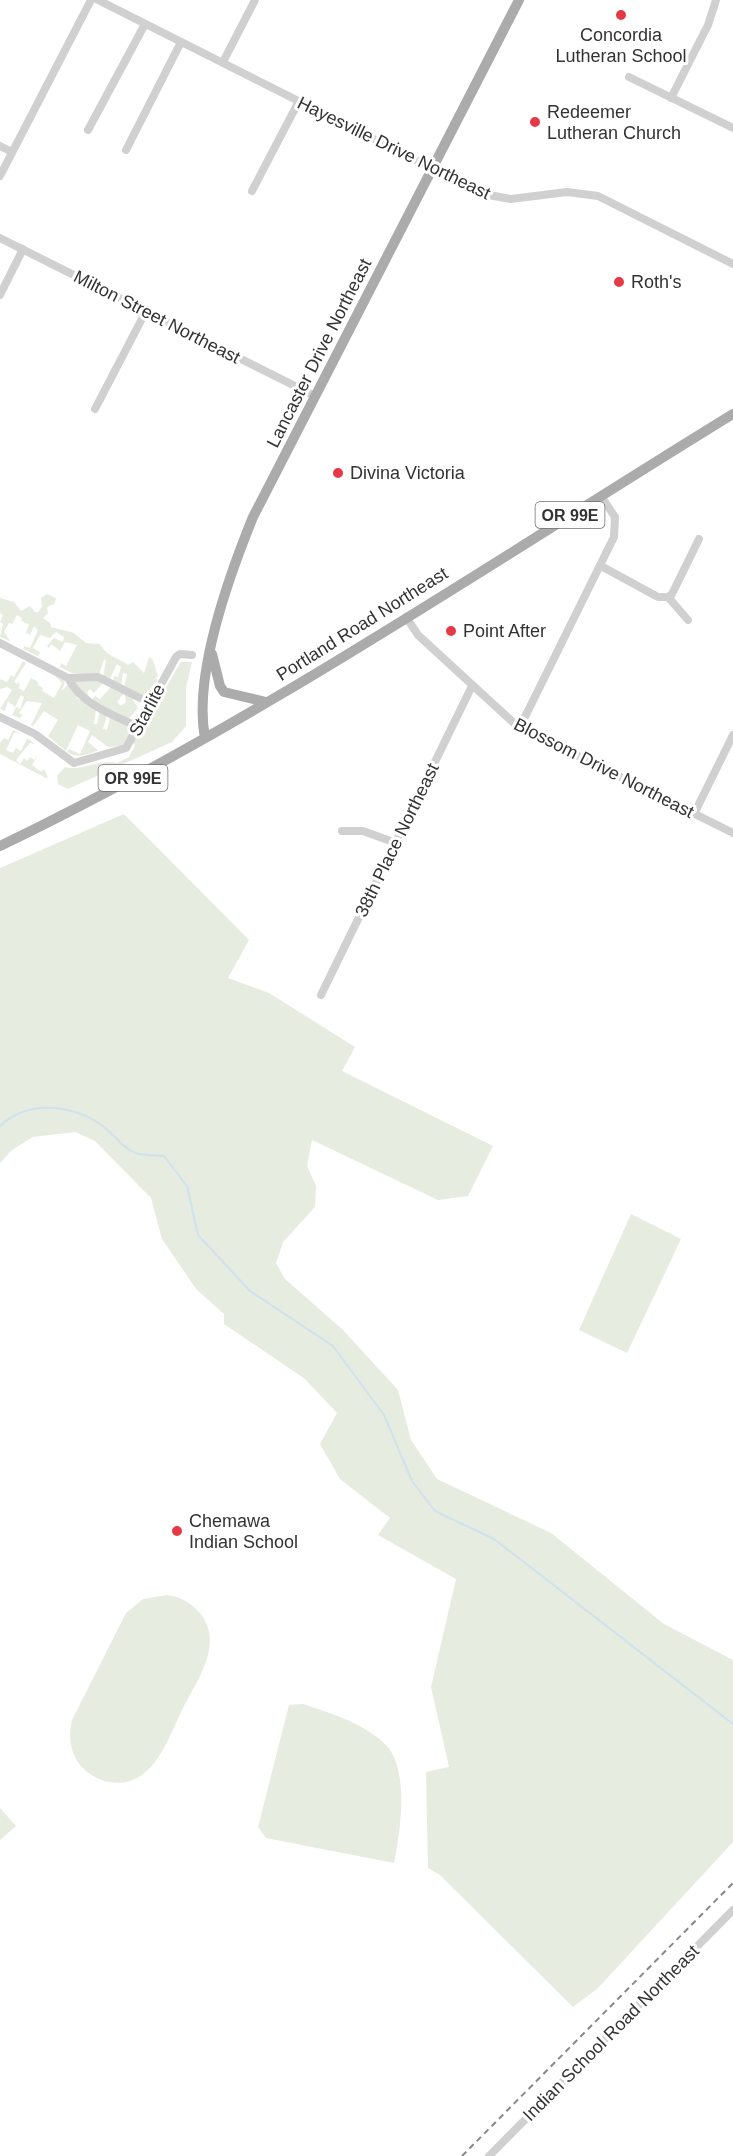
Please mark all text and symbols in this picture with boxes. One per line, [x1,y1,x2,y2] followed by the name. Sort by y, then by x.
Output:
[614,8,628,22] marker: Concordia Lutheran School
[555,25,687,66] place label: Concordia Lutheran School
[294,93,494,203] street label: Hayesville Drive Northeast
[547,102,681,143] place label: Redeemer Lutheran Church
[528,115,542,129] marker: Redeemer Lutheran Church
[263,255,375,451] street label: Lancaster Drive Northeast
[70,266,244,368] street label: Milton Street Northeast
[631,272,681,292] place label: Roth's
[612,275,626,289] marker: Roth's
[350,463,466,483] place label: Divina Victoria
[331,466,345,480] marker: Divina Victoria
[536,502,604,528] road number: OR 99E
[273,563,451,685] street label: Portland Road Northeast
[463,621,546,641] place label: Point After
[444,624,458,638] marker: Point After
[125,681,169,739] street label: Starlite
[511,714,697,822] street label: Blossom Drive Northeast
[351,760,443,920] street label: 38th Place Northeast
[98,765,168,791] road number: OR 99E
[189,1511,298,1552] place label: Chemawa Indian School
[170,1524,184,1538] marker: Chemawa Indian School
[519,1941,703,2125] street label: Indian School Road Northeast

